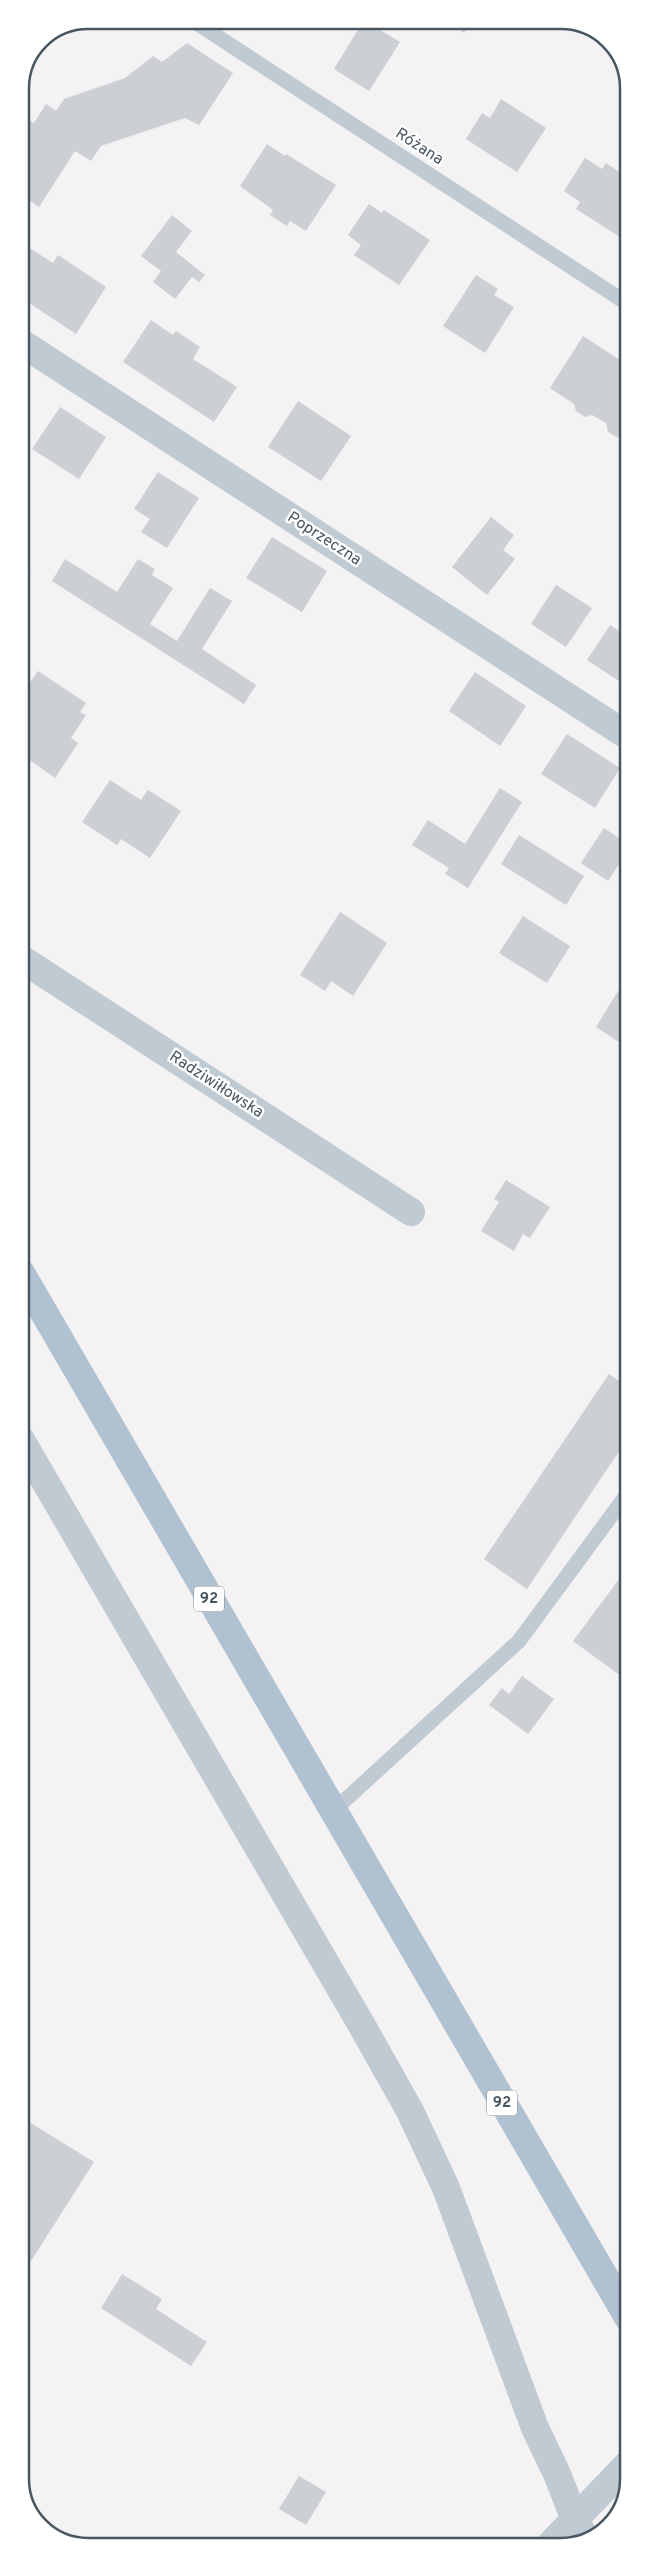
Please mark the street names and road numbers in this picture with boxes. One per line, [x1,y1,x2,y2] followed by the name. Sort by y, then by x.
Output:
[391,124,447,170] street label: Różana
[283,508,365,570] street label: Poprzeczna
[165,1047,267,1123] street label: Radziwiłłowska
[194,1586,224,1612] road number: 92
[487,2090,517,2116] road number: 92

